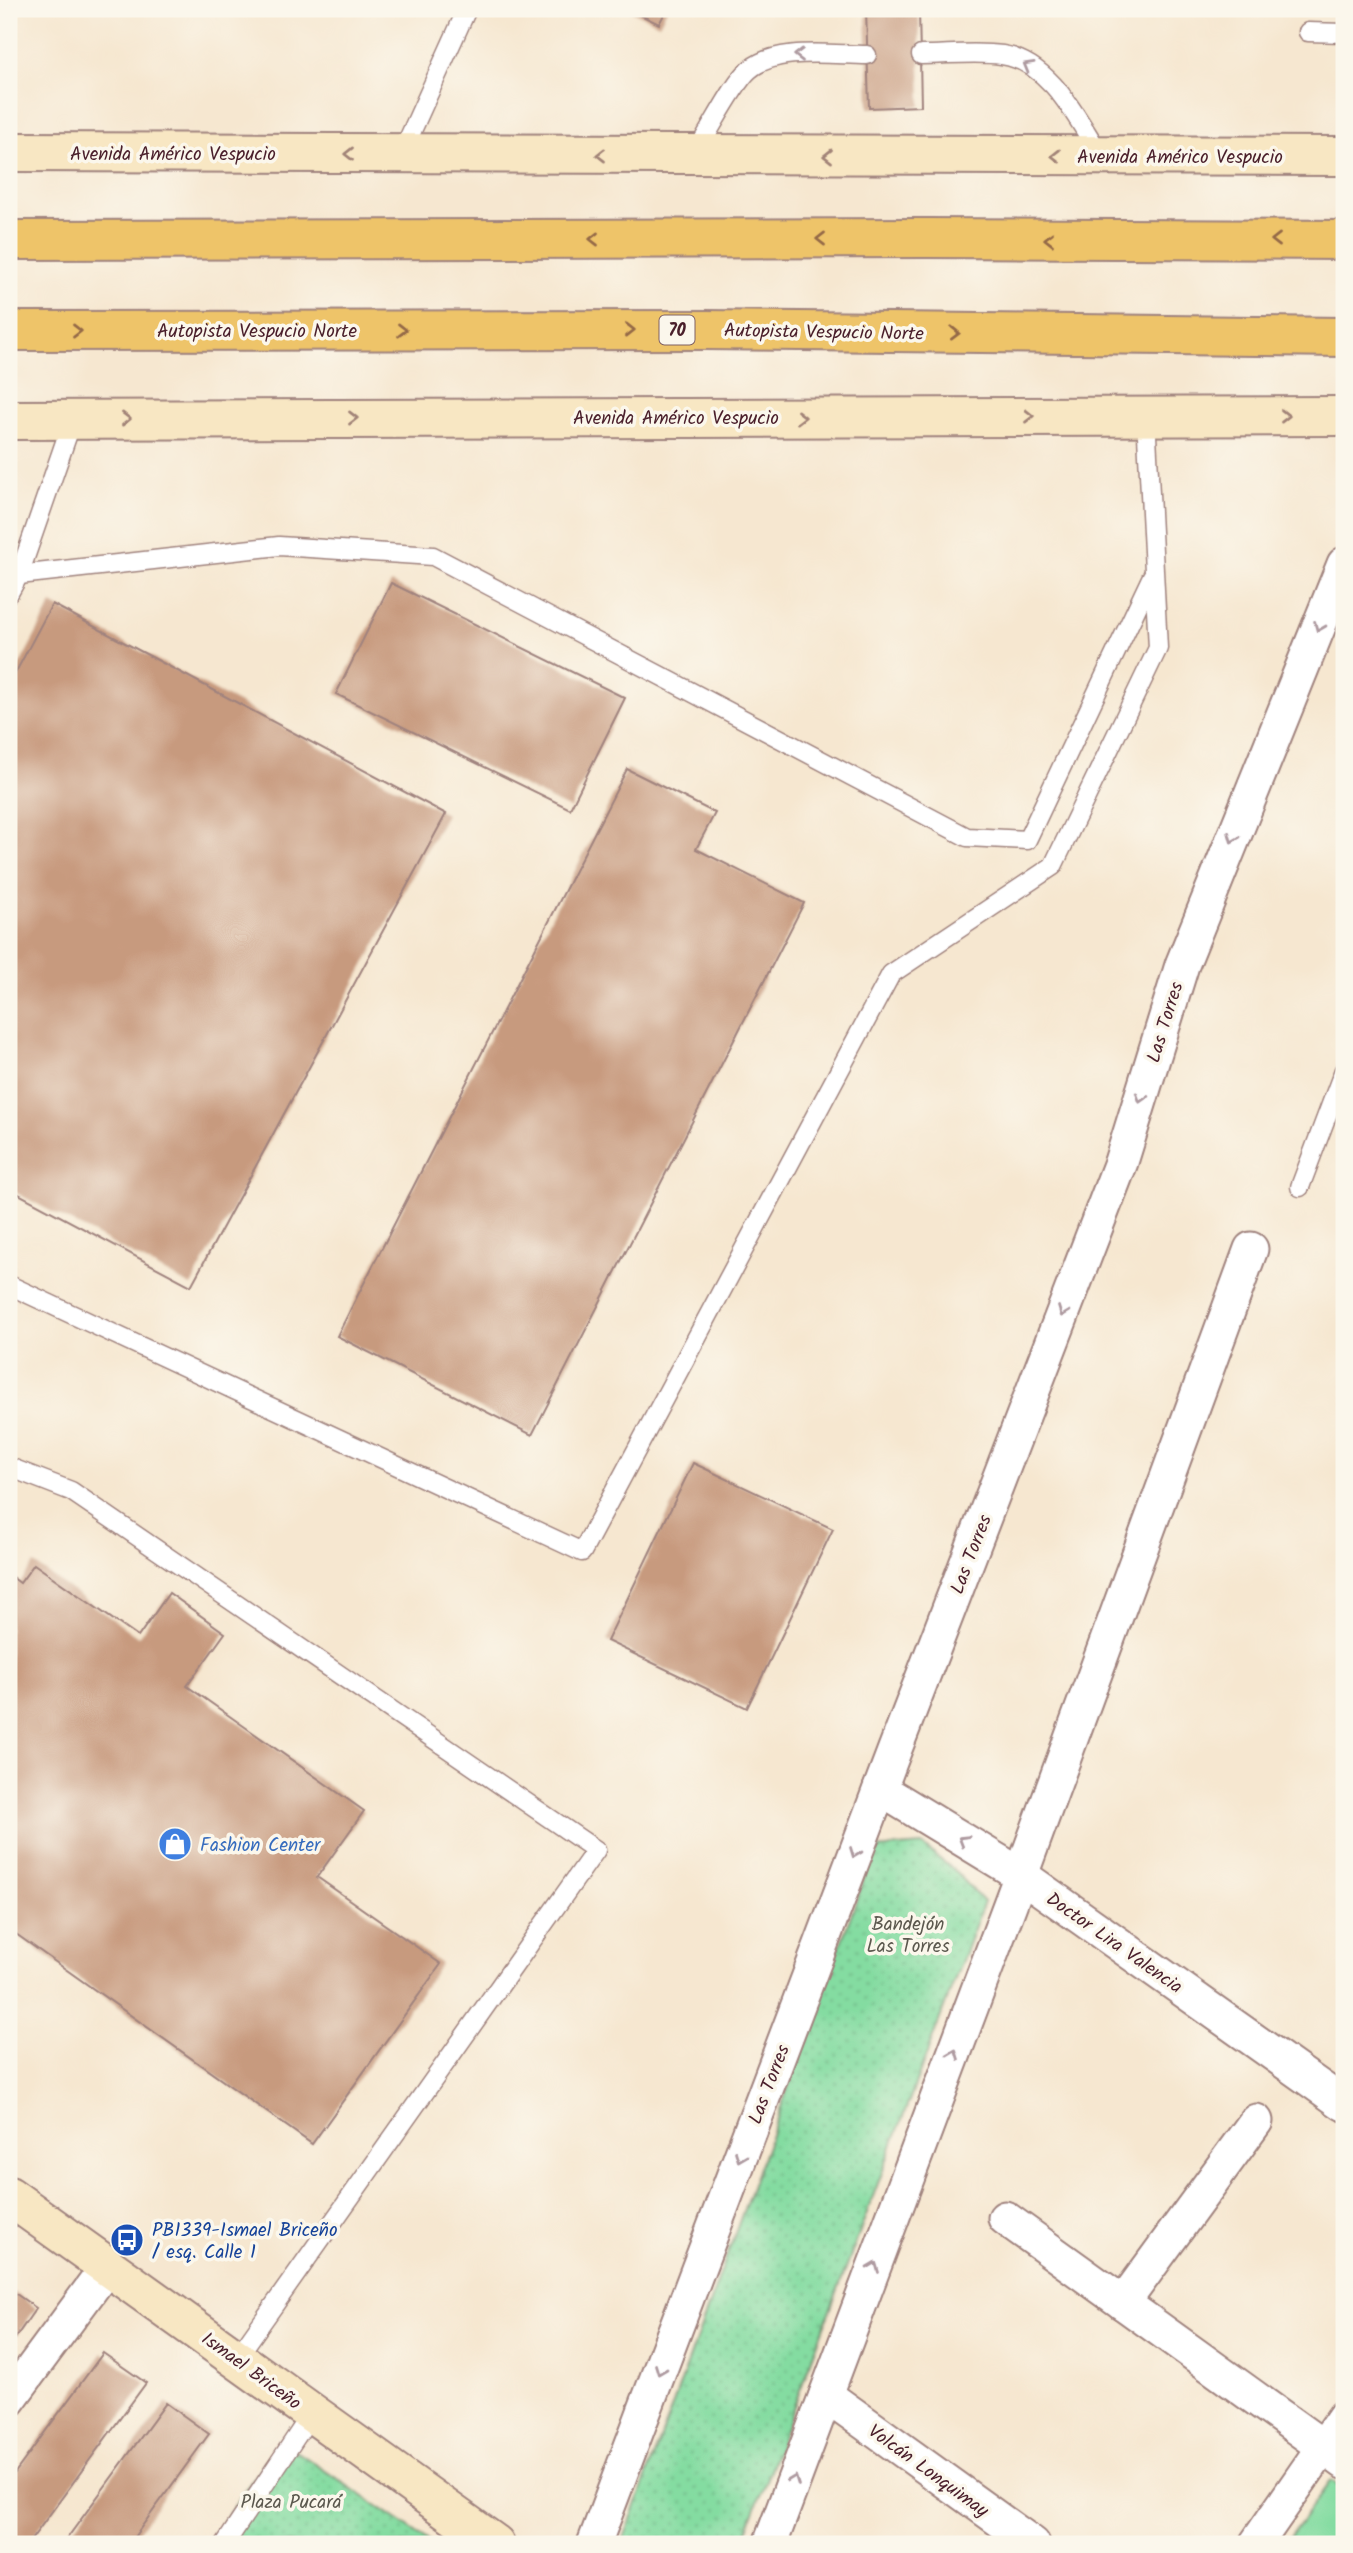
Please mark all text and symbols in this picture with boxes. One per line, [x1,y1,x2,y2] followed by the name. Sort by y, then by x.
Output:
[793,47,803,63] one-way arrow
[1023,61,1035,74] one-way arrow
[70,140,276,170] street label: Avenida Américo Vespucio
[1077,143,1283,173] street label: Avenida Américo Vespucio
[343,146,353,162] one-way arrow
[595,147,605,163] one-way arrow
[822,148,833,164] one-way arrow
[1050,148,1060,164] one-way arrow
[588,231,598,247] one-way arrow
[815,231,826,247] one-way arrow
[1043,231,1053,247] one-way arrow
[1270,232,1281,248] one-way arrow
[660,316,694,344] road number: 70
[724,316,925,350] street label: Autopista Vespucio Norte
[157,317,357,347] street label: Autopista Vespucio Norte
[398,322,408,338] one-way arrow
[625,322,636,338] one-way arrow
[72,323,83,339] one-way arrow
[951,325,961,341] one-way arrow
[573,404,779,434] street label: Avenida Américo Vespucio
[1024,408,1035,424] one-way arrow
[1280,408,1291,424] one-way arrow
[797,409,807,425] one-way arrow
[349,410,359,426] one-way arrow
[121,411,132,427] one-way arrow
[1313,620,1327,632] one-way arrow
[1227,831,1241,843] one-way arrow
[1139,979,1192,1067] street label: Las Torres
[1135,1092,1150,1104] one-way arrow
[1057,1305,1071,1318] one-way arrow
[943,1511,1001,1599] street label: Las Torres
[156,1825,194,1863] shop icon: Fashion Center
[200,1831,322,1861] place label: Fashion Center
[957,1835,970,1848] one-way arrow
[850,1846,864,1858] one-way arrow
[1039,1885,1188,2002] street label: Doctor Lira Valencia
[867,1910,950,1962] park label: Bandejón Las Torres
[741,2041,799,2129] street label: Las Torres
[945,2049,959,2061] one-way arrow
[735,2151,749,2163] one-way arrow
[152,2216,338,2268] place label: PB1339-Ismael Briceño / esq. Calle 1
[108,2221,146,2259] bus stop icon: PB1339-Ismael Briceño / esq. Calle 1
[865,2262,879,2274] one-way arrow
[194,2325,307,2418] street label: Ismael Briceño
[654,2364,668,2376] one-way arrow
[861,2417,995,2526] street label: Volcán Lonquimay
[785,2475,799,2487] one-way arrow
[241,2488,343,2518] park label: Plaza Pucará

